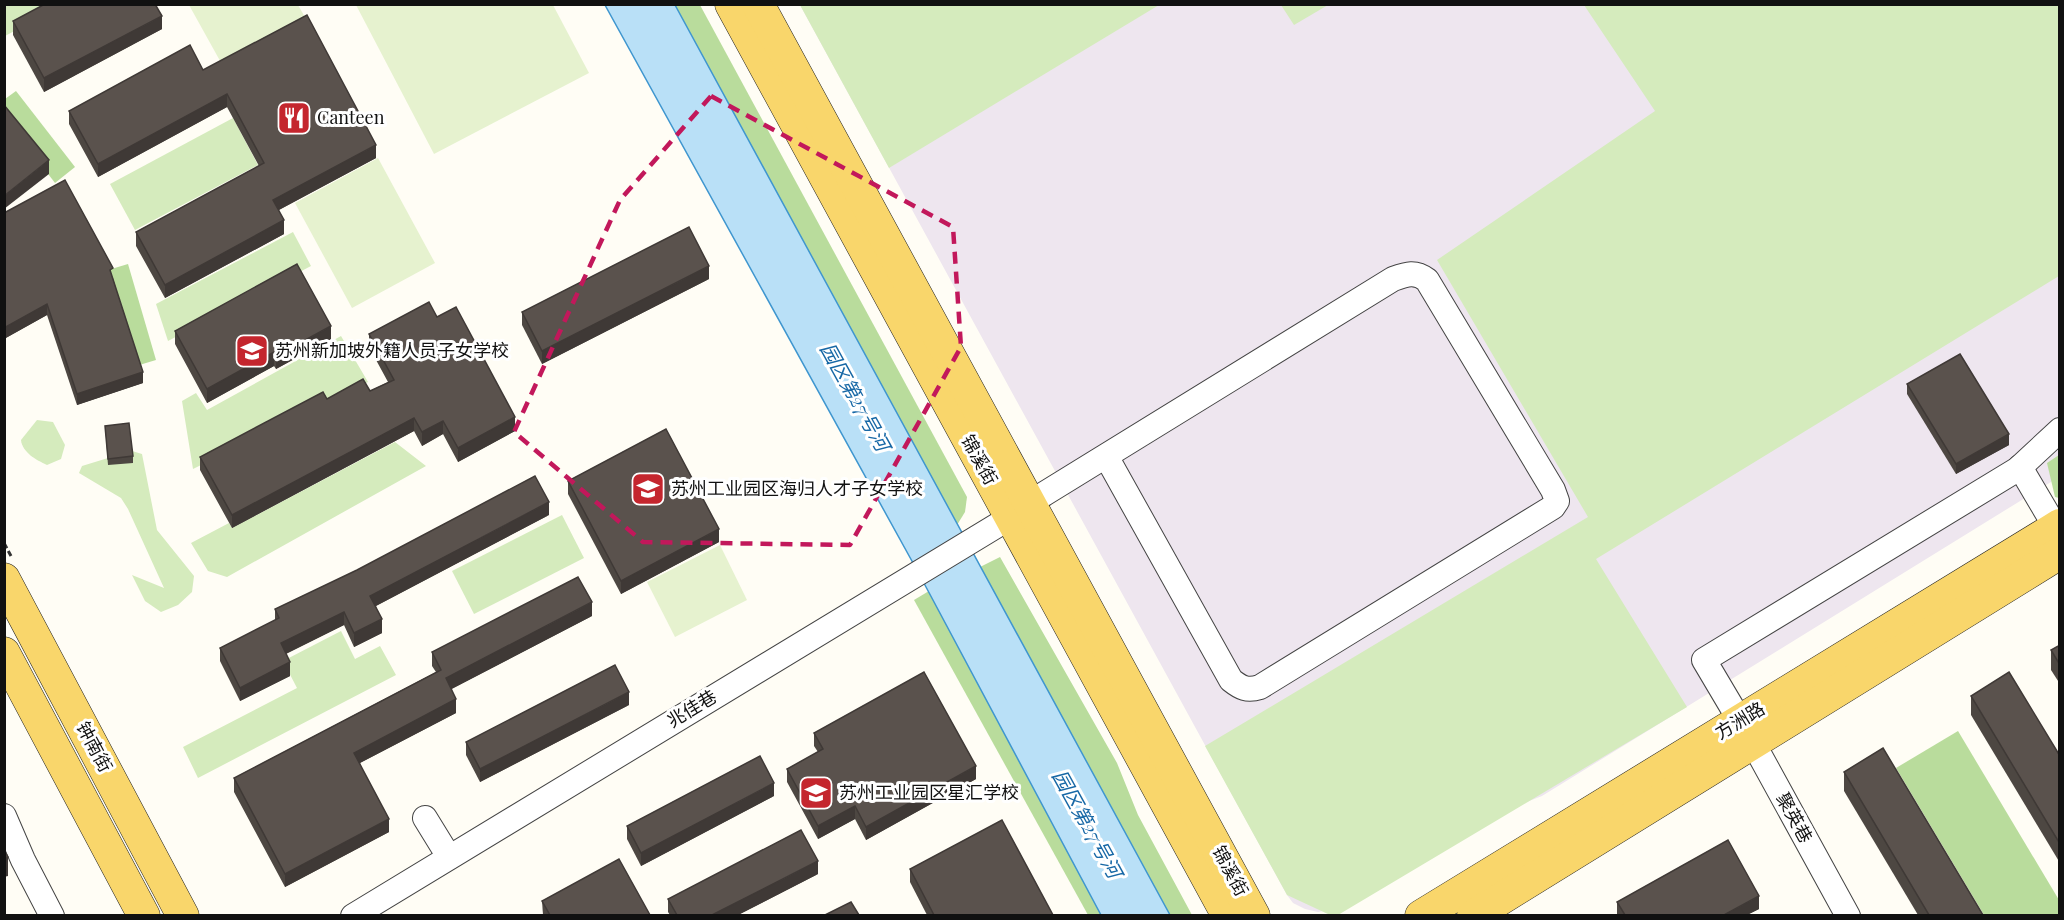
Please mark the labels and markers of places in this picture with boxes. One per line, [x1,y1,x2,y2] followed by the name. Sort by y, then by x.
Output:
[276,100,312,136] restaurant icon: Canteen
[317,105,385,129] place label: Canteen
[234,333,270,369] school or university icon: 苏州新加坡外籍人员子女学校
[275,338,509,362] place label: 苏州新加坡外籍人员子女学校
[630,471,666,507] school or university icon: 苏州工业园区海归人才子女学校
[671,476,923,500] place label: 苏州工业园区海归人才子女学校
[798,775,834,811] school or university icon: 苏州工业园区星汇学校
[839,780,1019,804] place label: 苏州工业园区星汇学校

